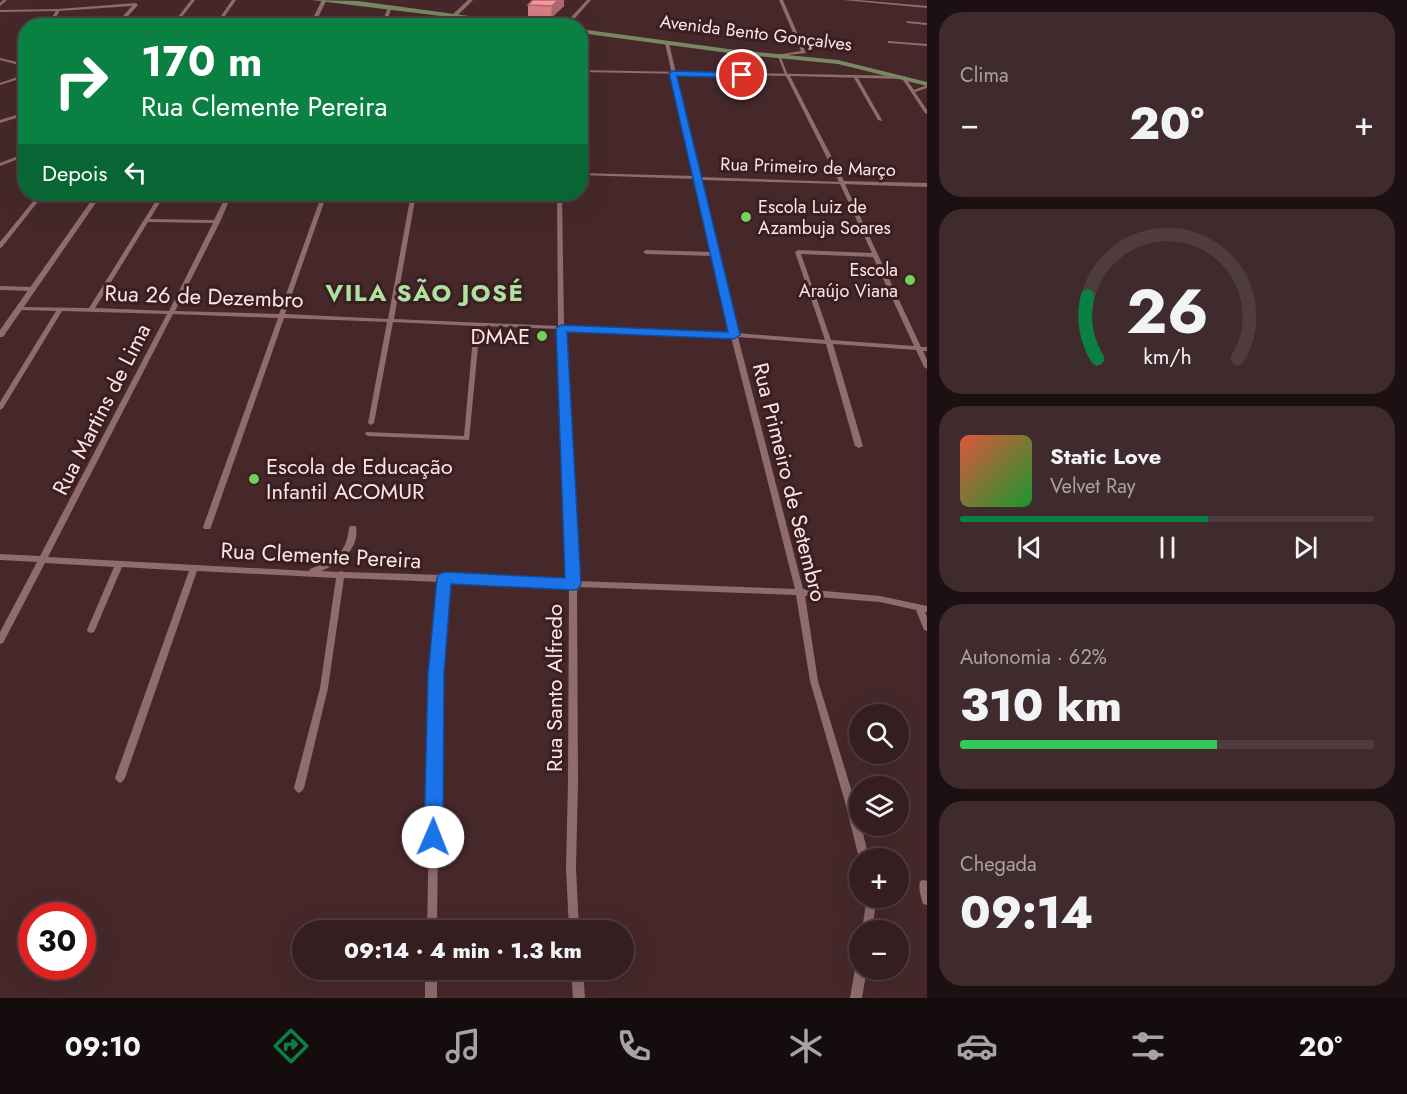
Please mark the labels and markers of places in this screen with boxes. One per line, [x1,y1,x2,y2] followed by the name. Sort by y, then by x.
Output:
[716,49,767,100] pin
[758,194,891,241] place label: Escola Luiz de Azambuja Soares
[739,210,753,224] marker: Escola Luiz de Azambuja Soares
[799,257,898,304] place label: Escola Araújo Viana
[903,273,917,287] marker: Escola Araújo Viana
[471,320,530,352] place label: DMAE
[535,329,549,343] marker: DMAE
[266,450,453,507] place label: Escola de Educação Infantil ACOMUR
[247,472,261,486] marker: Escola de Educação Infantil ACOMUR

